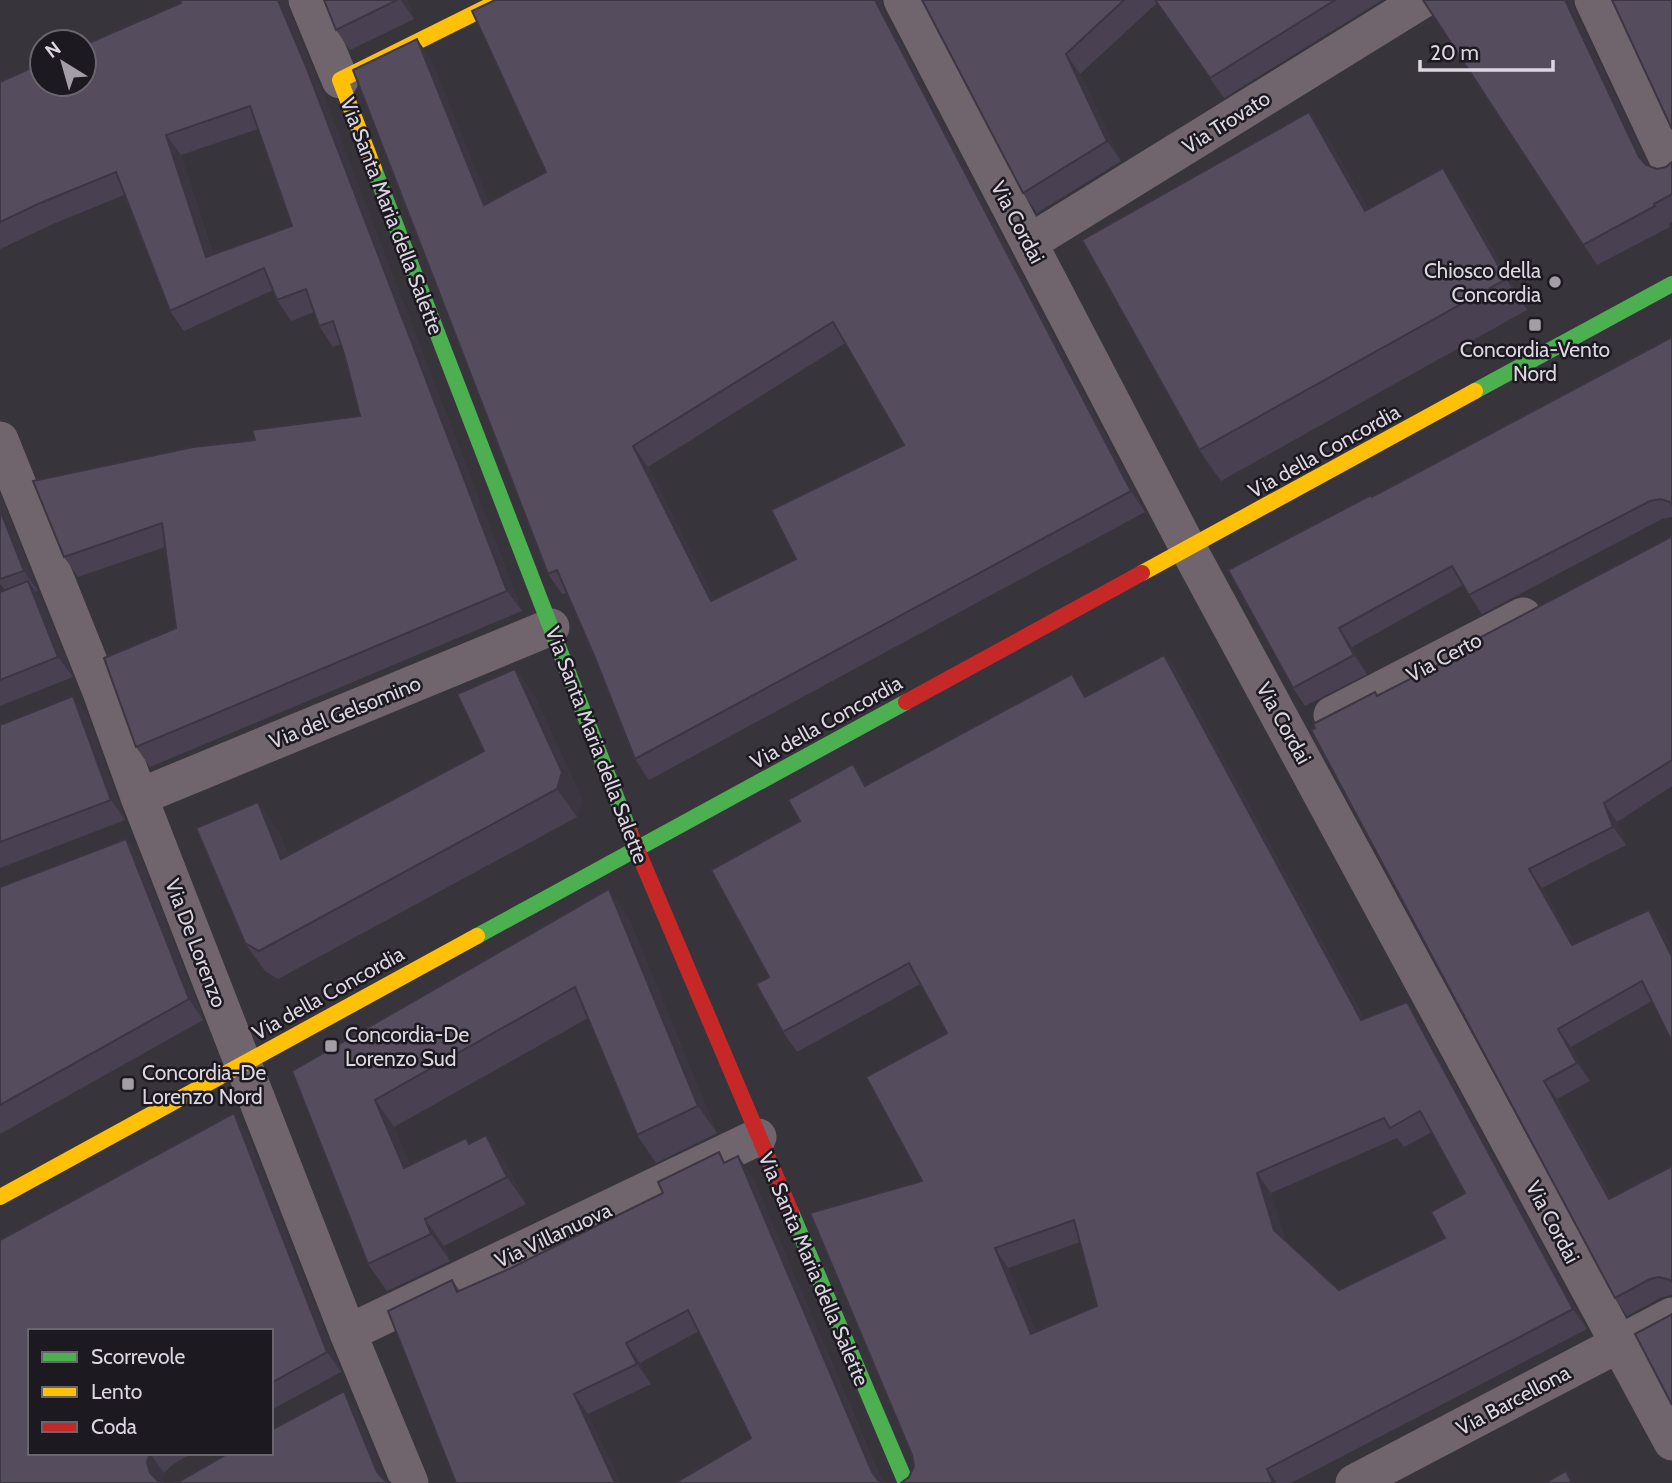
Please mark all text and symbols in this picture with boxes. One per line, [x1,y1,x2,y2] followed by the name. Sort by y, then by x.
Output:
[28,28,98,98] north arrow
[1420,28,1553,72] scale bar
[41,37,65,63] text: N
[1430,40,1479,65] text: 20 m
[1178,85,1274,159] street label: Via Trovato
[335,94,449,338] street label: Via Santa Maria della Salette
[986,177,1050,267] street label: Via Cordai
[1424,258,1541,307] place label: Chiosco della Concordia
[1547,274,1563,290] marker: Chiosco della Concordia
[1527,317,1543,333] marker: Concordia-Vento Nord
[1460,337,1610,386] place label: Concordia-Vento Nord
[1244,399,1404,503] street label: Via della Concordia
[540,623,654,867] street label: Via Santa Maria della Salette
[1402,627,1486,687] street label: Via Certo
[266,670,424,754] street label: Via del Gelsomino
[746,670,906,774] street label: Via della Concordia
[1251,678,1317,768] street label: Via Cordai
[160,875,232,1011] street label: Via De Lorenzo
[248,941,408,1045] street label: Via della Concordia
[345,1022,469,1071] place label: Concordia-De Lorenzo Sud
[323,1038,339,1054] marker: Concordia-De Lorenzo Sud
[142,1060,266,1109] place label: Concordia-De Lorenzo Nord
[120,1076,136,1092] marker: Concordia-De Lorenzo Nord
[753,1148,875,1390] street label: Via Santa Maria della Salette
[1521,1177,1585,1267] street label: Via Cordai
[491,1197,615,1273] street label: Via Villanuova
[28,1329,273,1455] legend
[91,1344,185,1369] text: Scorrevole
[1452,1360,1574,1440] street label: Via Barcellona
[91,1379,142,1404] text: Lento
[91,1414,137,1439] text: Coda

